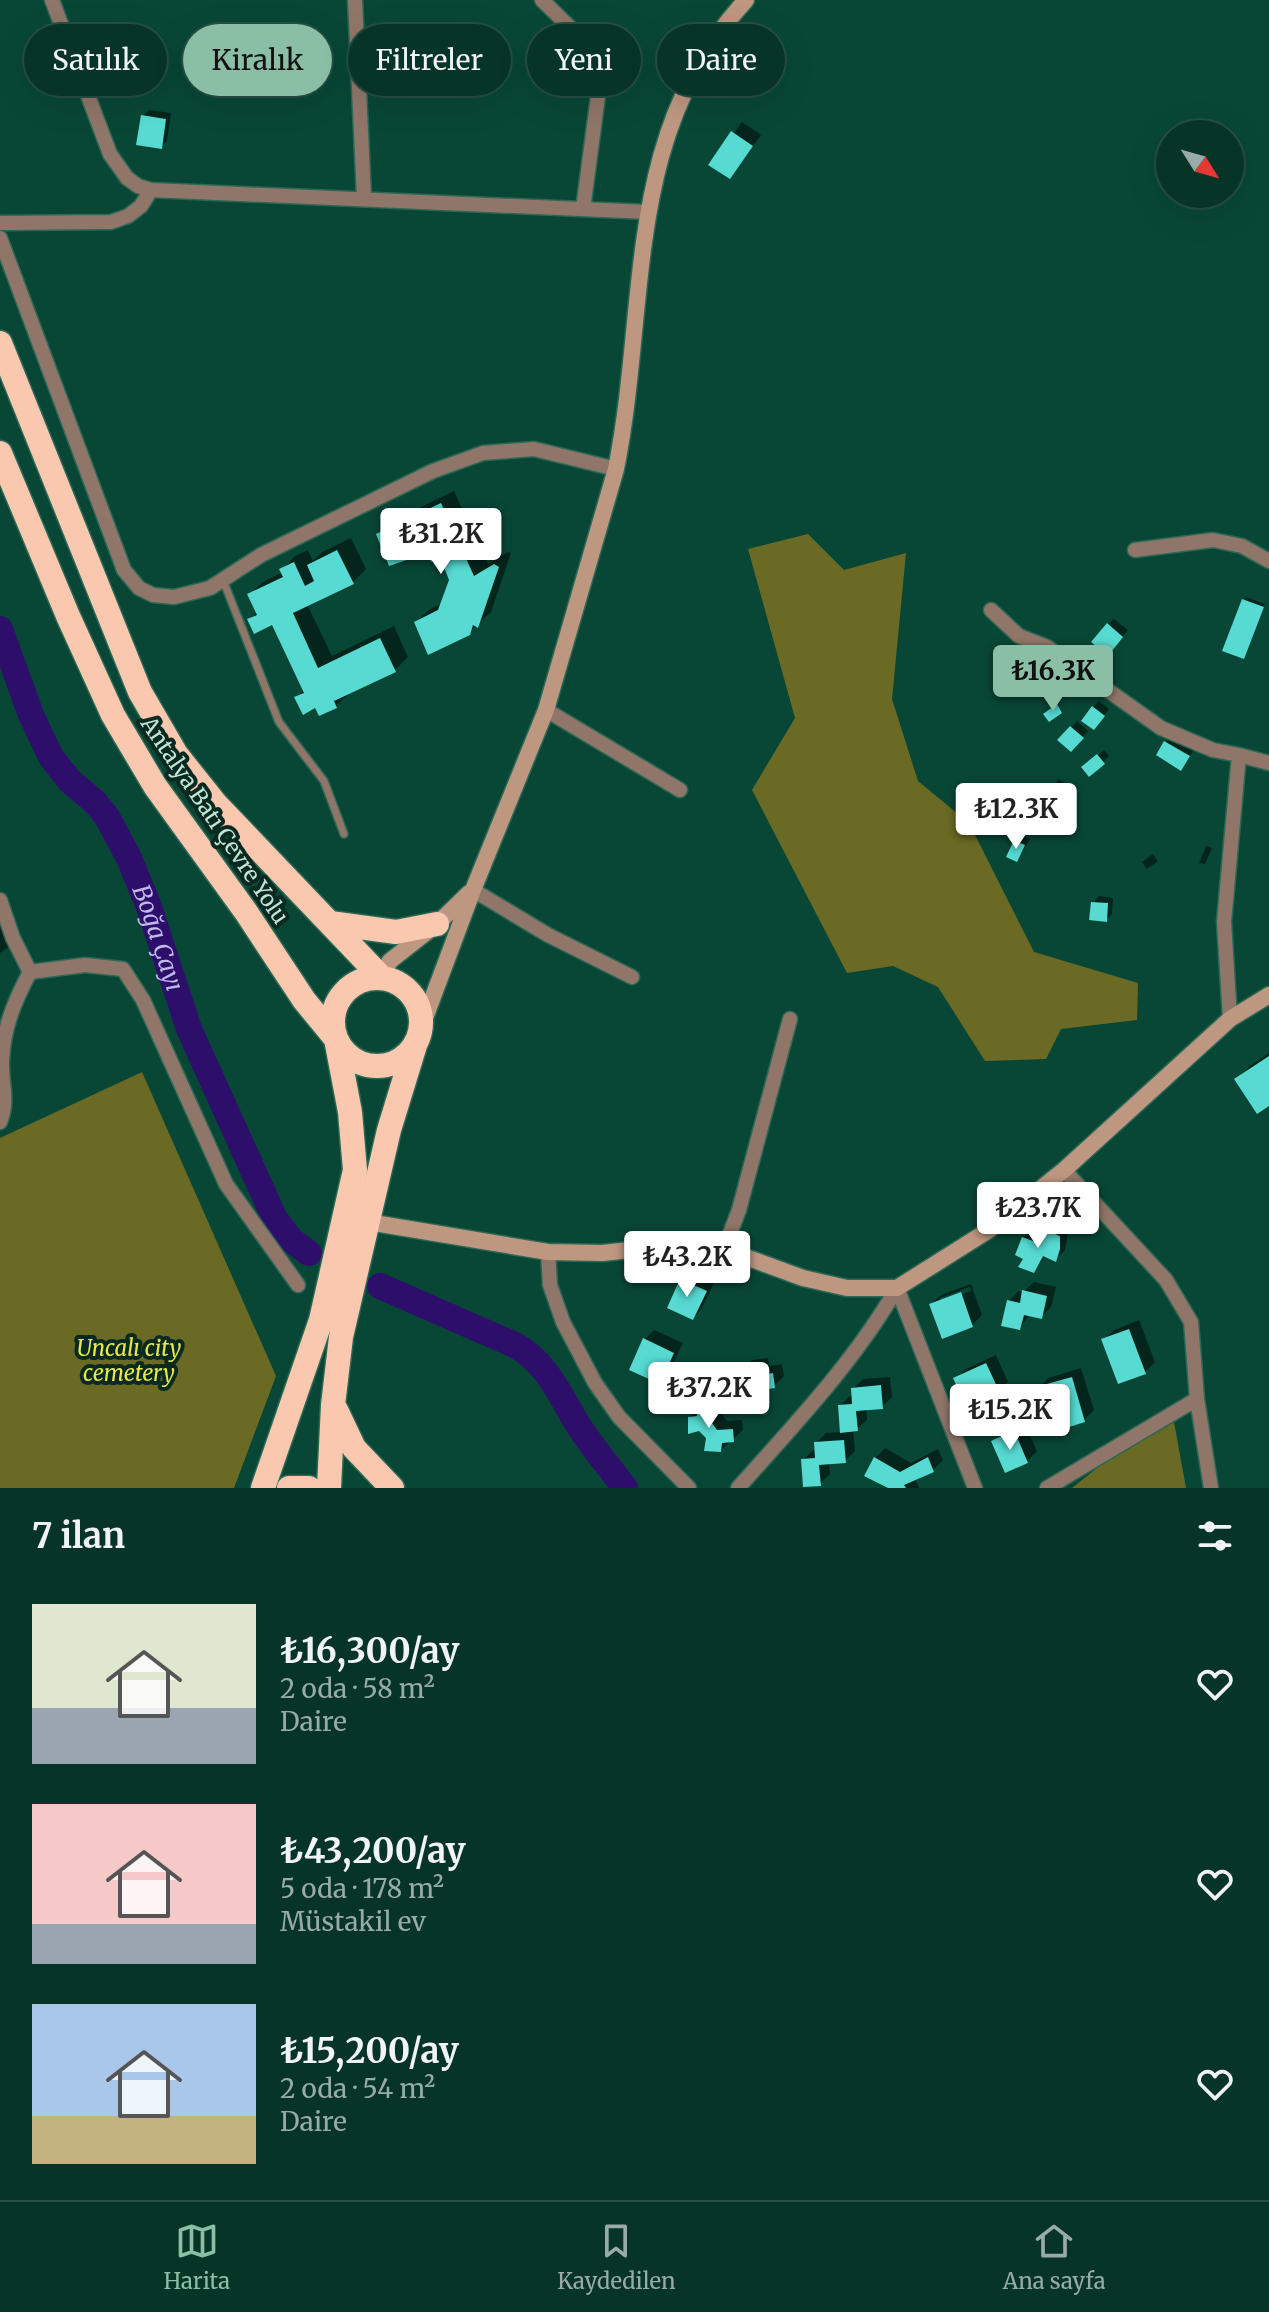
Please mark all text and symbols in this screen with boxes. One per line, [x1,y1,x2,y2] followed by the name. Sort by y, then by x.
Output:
[24,24,167,96] chip: Satılık
[183,24,332,96] chip: Kiralık
[348,24,511,96] chip: Filtreler
[527,24,641,96] chip: Yeni
[657,24,785,96] chip: Daire
[1156,120,1244,208] north arrow
[1156,120,1244,208] map controls
[376,508,506,576] pin: ₺31.2K
[398,517,484,550] text: ₺31.2K
[988,645,1118,713] pin: ₺16.3K
[1011,654,1095,687] text: ₺16.3K
[134,710,295,929] street label: Antalya Batı Çevre Yolu
[951,783,1081,851] pin: ₺12.3K
[974,792,1058,825] text: ₺12.3K
[126,880,191,995] water label: Boğa Çayı
[973,1182,1103,1250] pin: ₺23.7K
[995,1191,1081,1224] text: ₺23.7K
[622,1231,752,1299] pin: ₺43.2K
[642,1240,732,1273] text: ₺43.2K
[77,1334,181,1387] park label: Uncalı city cemetery
[644,1362,774,1430] pin: ₺37.2K
[666,1371,752,1404] text: ₺37.2K
[945,1384,1075,1452] pin: ₺15.2K
[968,1393,1052,1426] text: ₺15.2K
[1193,1514,1237,1558] icon: filters
[32,1515,125,1557] text: 7 ilan
[280,1630,459,1672] text: ₺16,300/ay
[96,1636,192,1732] icon: home
[1193,1662,1237,1706] icon: heart
[280,1672,435,1705] text: 2 oda · 58 m²
[280,1705,347,1738] text: Daire
[280,1830,466,1872] text: ₺43,200/ay
[96,1836,192,1932] icon: home
[1193,1862,1237,1906] icon: heart
[280,1872,444,1905] text: 5 oda · 178 m²
[280,1905,426,1938] text: Müstakil ev
[280,2030,459,2072] text: ₺15,200/ay
[96,2036,192,2132] icon: home
[1193,2062,1237,2106] icon: heart
[280,2072,435,2105] text: 2 oda · 54 m²
[280,2105,347,2138] text: Daire
[164,2219,230,2295] tab: Harita
[557,2219,676,2295] tab: Kaydedilen
[1003,2219,1105,2295] tab: Ana sayfa

